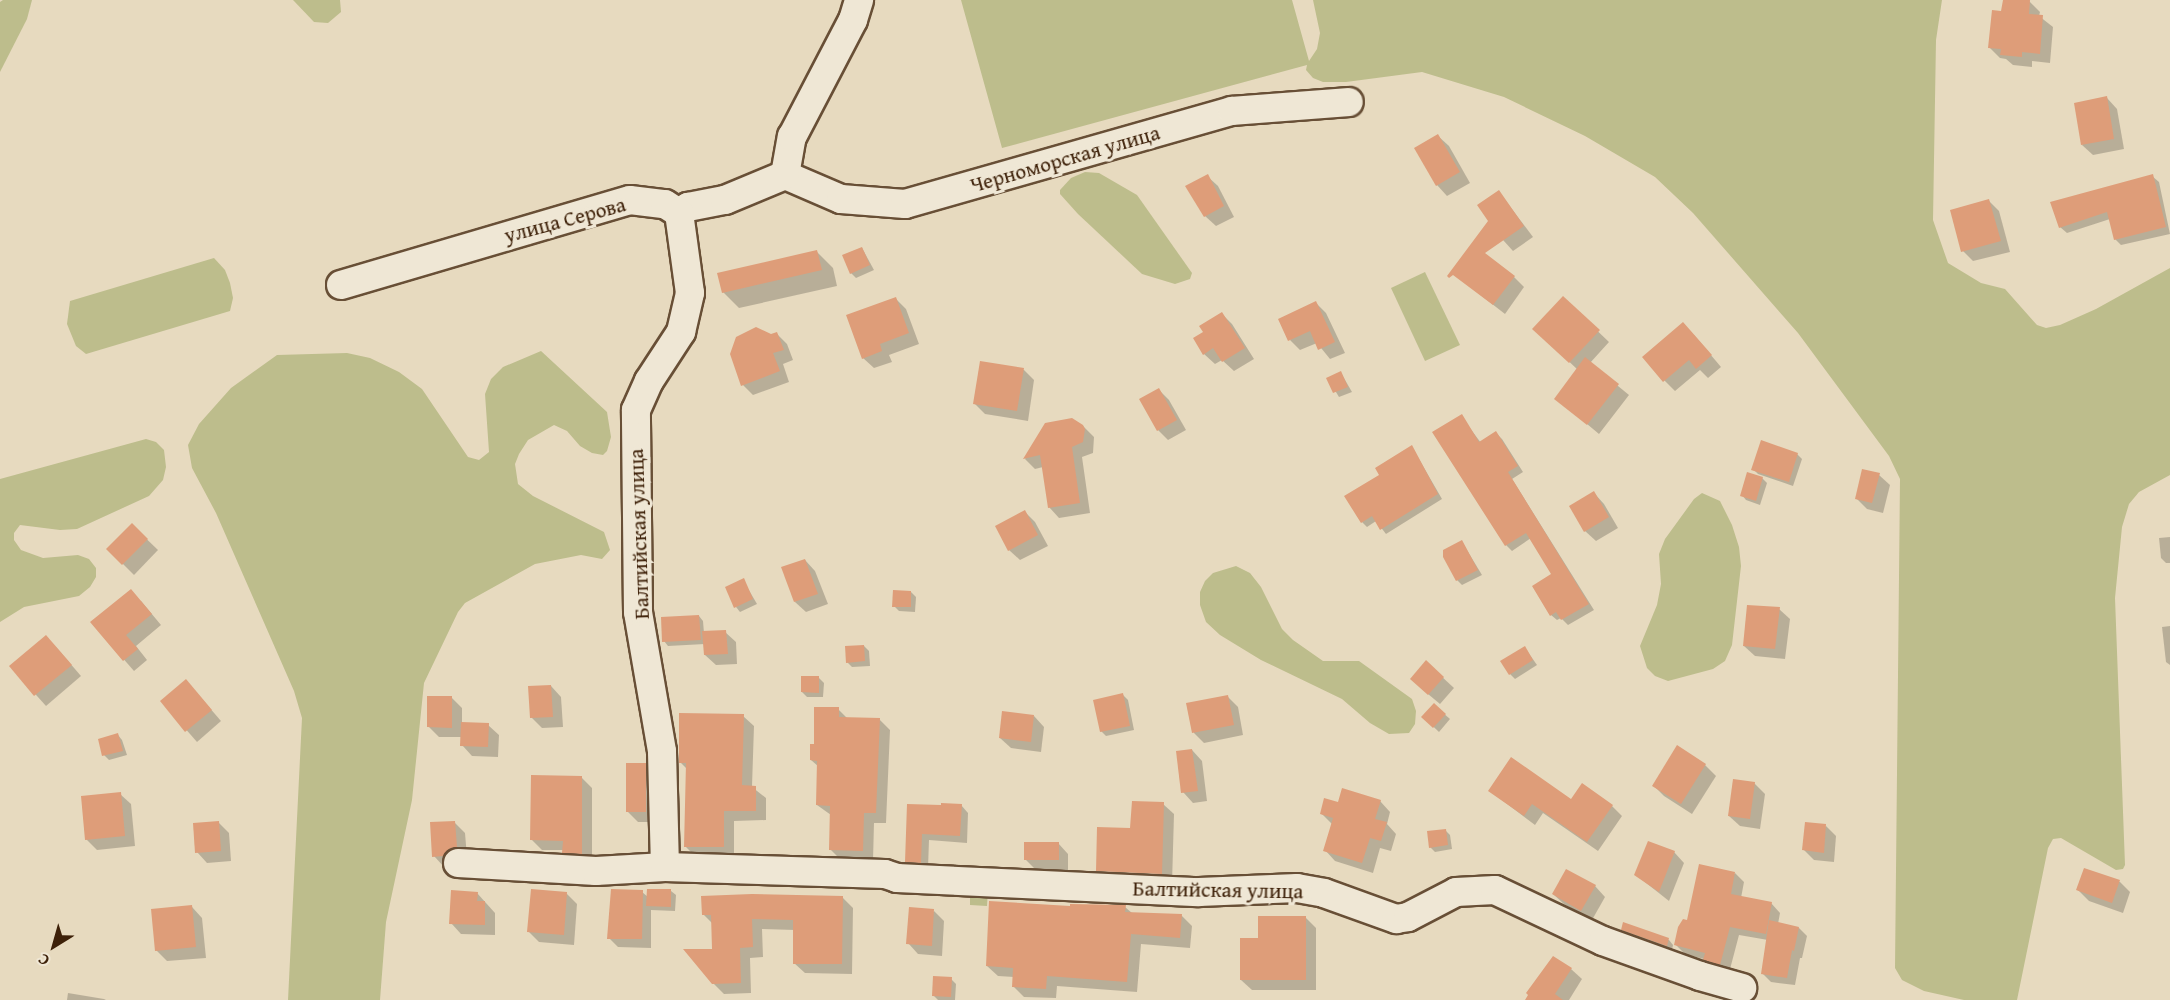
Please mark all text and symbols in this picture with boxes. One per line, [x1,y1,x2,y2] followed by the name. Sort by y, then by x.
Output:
[967,120,1163,198] street label: Черноморская улица
[501,192,629,248] street label: улица Серова
[623,448,655,620] street label: Балтийская улица
[1132,876,1304,904] street label: Балтийская улица
[24,916,84,976] north arrow
[32,948,54,973] text: С

